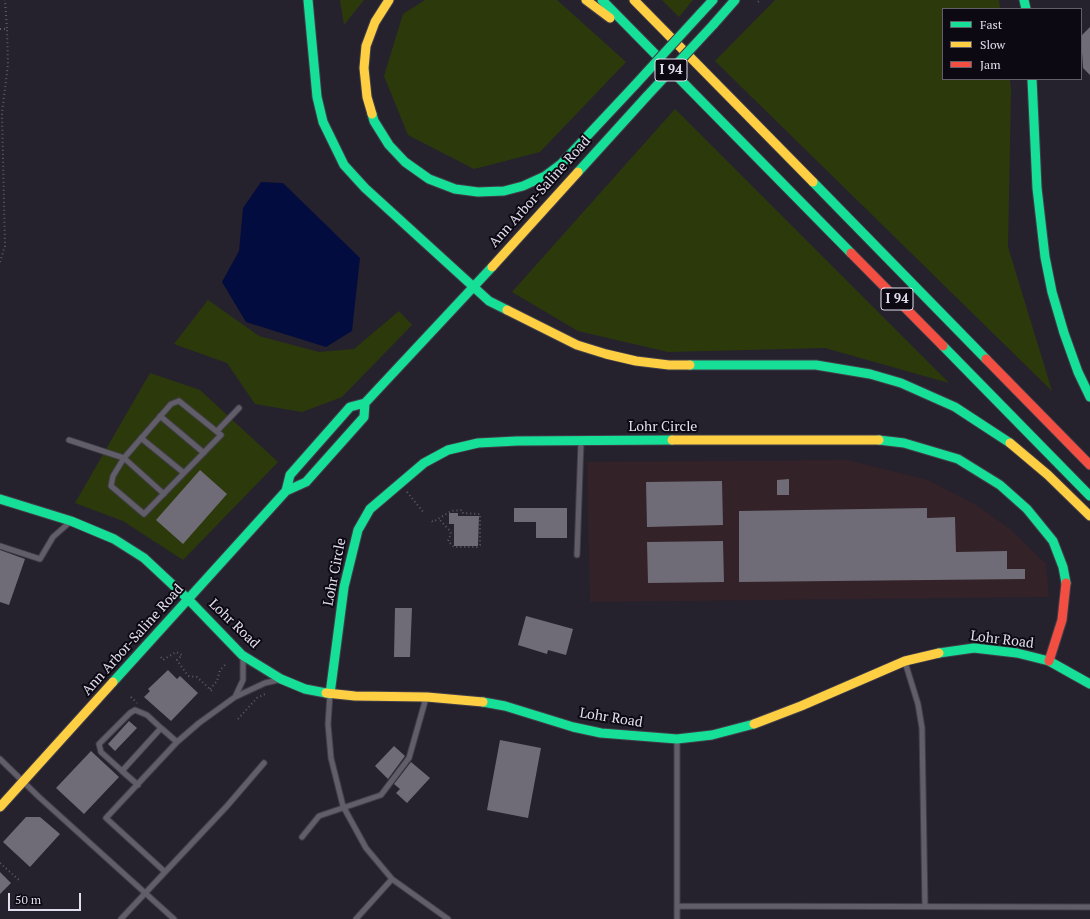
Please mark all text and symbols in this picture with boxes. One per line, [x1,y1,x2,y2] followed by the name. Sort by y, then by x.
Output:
[942,8,1082,80] legend
[980,17,1002,32] text: Fast
[980,37,1005,52] text: Slow
[980,57,1001,72] text: Jam
[655,59,687,81] road number: I 94
[486,133,594,251] street label: Ann Arbor-Saline Road
[881,288,913,310] road number: I 94
[629,419,697,435] street label: Lohr Circle
[320,537,350,607] street label: Lohr Circle
[79,581,187,699] street label: Ann Arbor-Saline Road
[205,596,263,652] street label: Lohr Road
[969,628,1035,652] street label: Lohr Road
[578,705,644,731] street label: Lohr Road
[10,885,83,911] scale bar
[15,892,41,907] text: 50 m

